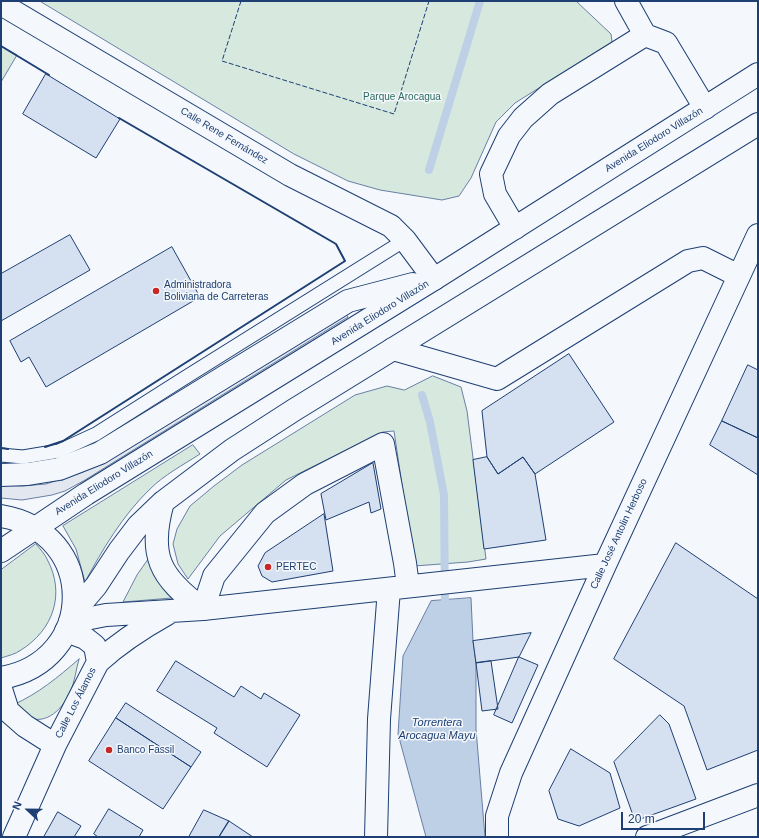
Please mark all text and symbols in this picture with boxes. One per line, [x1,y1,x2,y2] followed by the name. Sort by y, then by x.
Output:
[363,91,441,103] park label: Parque Arocagua
[178,105,270,167] street label: Calle Rene Fernández
[603,105,705,175] street label: Avenida Eliodoro Villazón
[329,278,431,348] street label: Avenida Eliodoro Villazón
[164,279,268,302] place label: Administradora Boliviana de Carreteras
[151,286,161,296] marker: Administradora Boliviana de Carreteras
[53,448,155,518] street label: Avenida Eliodoro Villazón
[588,477,650,591] street label: Calle José Antolin Herboso
[276,561,316,573] place label: PERTEC
[263,562,273,572] marker: PERTEC
[53,666,99,740] street label: Calle Los Álamos
[398,716,476,742] water label: Torrentera Arocagua Mayu
[117,744,174,756] place label: Banco Fassil
[104,745,114,755] marker: Banco Fassil
[8,790,48,830] north arrow
[10,800,24,811] text: N
[623,804,707,830] scale bar
[628,812,655,826] text: 20 m

